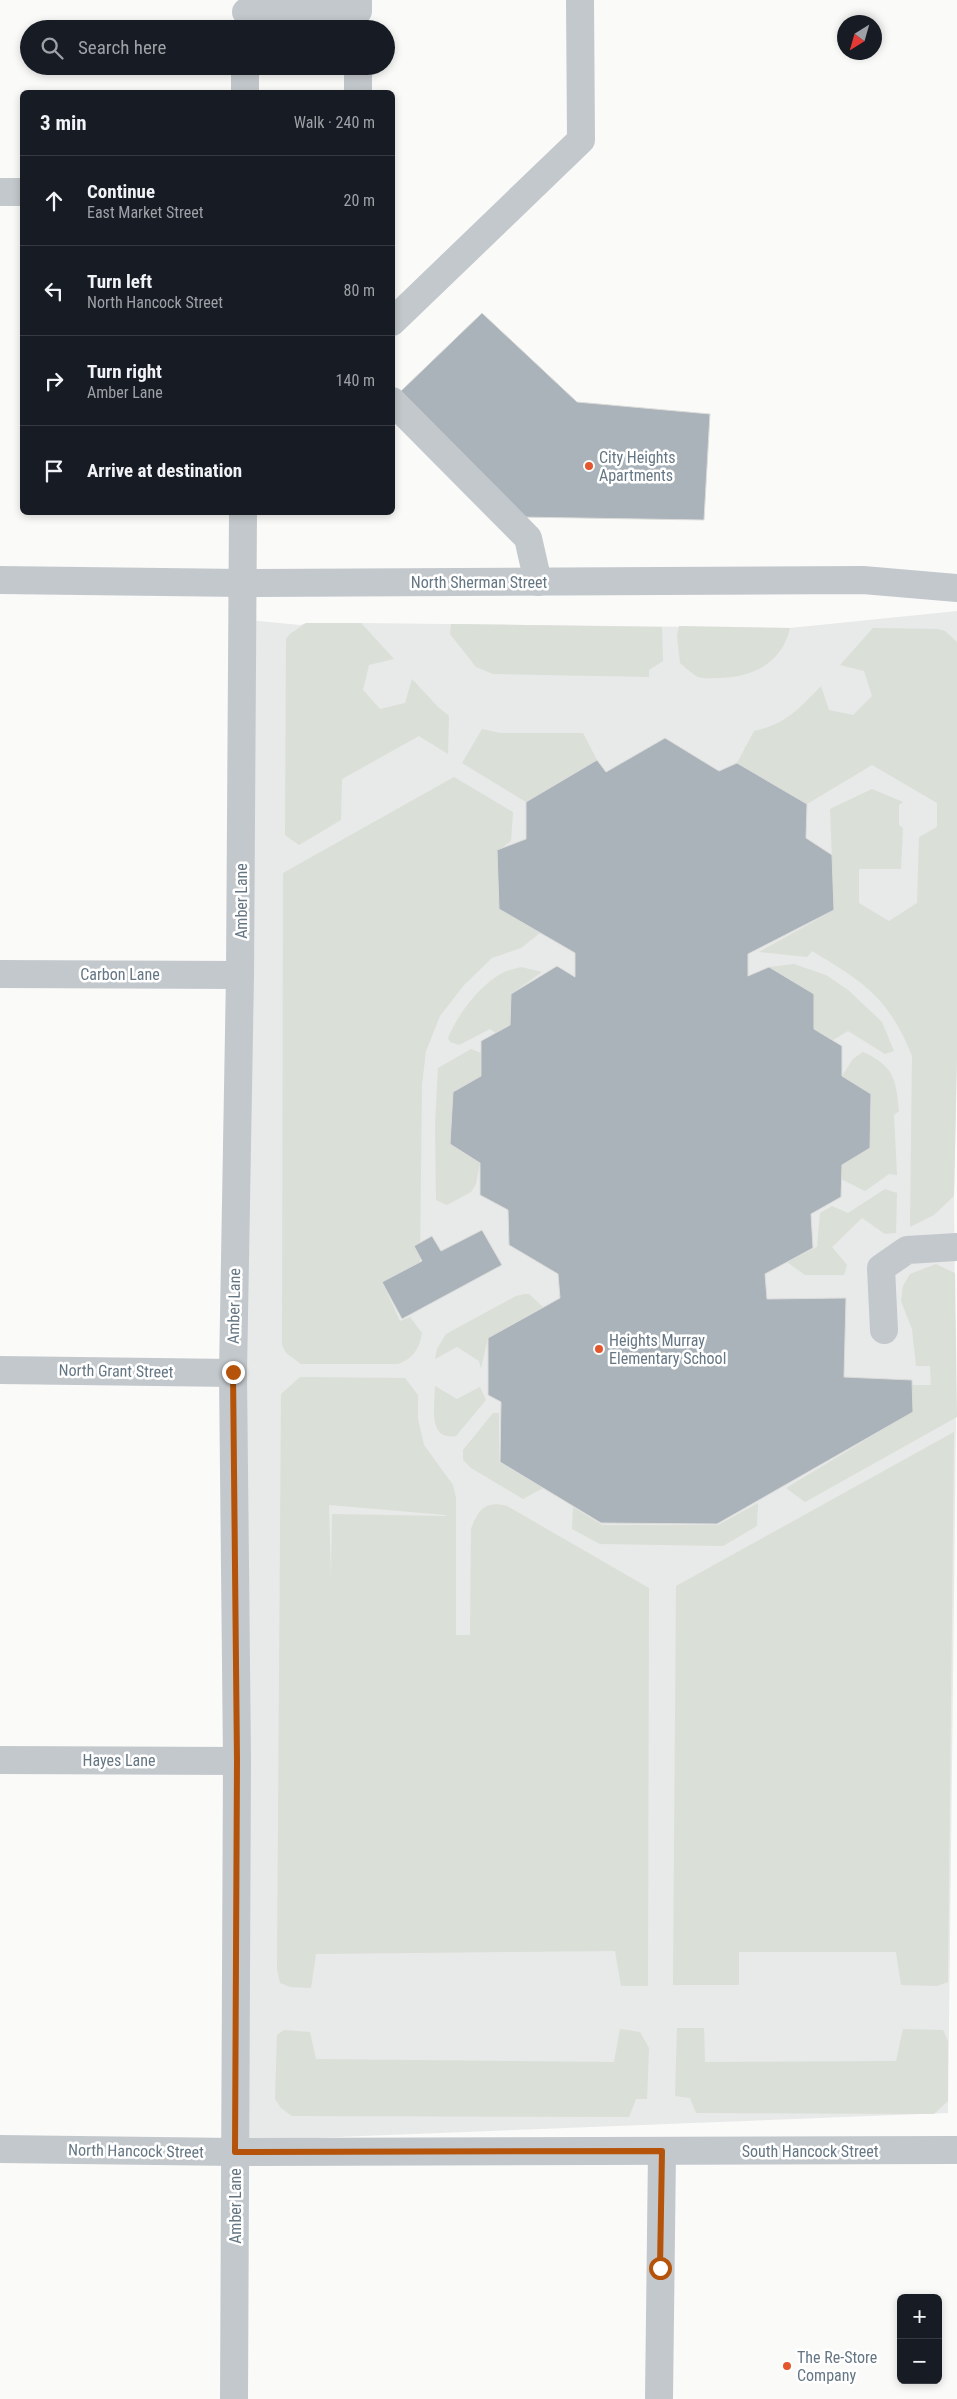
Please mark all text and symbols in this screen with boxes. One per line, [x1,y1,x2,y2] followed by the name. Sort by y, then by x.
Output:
[837,15,882,60] north arrow
[20,20,395,75] search box
[38,34,66,62] icon: search
[78,36,166,59] text: Search here
[40,111,87,135] text: 3 min
[294,113,375,132] text: Walk · 240 m
[87,180,155,203] text: Continue
[40,187,68,215] icon: ahead
[343,191,375,210] text: 20 m
[87,203,203,222] text: East Market Street
[87,270,152,293] text: Turn left
[40,277,68,305] icon: left
[343,281,375,300] text: 80 m
[87,293,223,312] text: North Hancock Street
[87,360,162,383] text: Turn right
[40,367,68,395] icon: right
[336,371,375,390] text: 140 m
[87,383,163,402] text: Amber Lane
[599,448,676,485] place label: City Heights Apartments
[40,457,68,485] icon: arrive
[87,459,242,482] text: Arrive at destination
[583,460,595,472] marker: City Heights Apartments
[411,573,547,592] street label: North Sherman Street
[232,863,251,939] street label: Amber Lane
[80,965,160,984] street label: Carbon Lane
[224,1268,244,1344] street label: Amber Lane
[609,1331,726,1368] place label: Heights Murray Elementary School
[593,1343,605,1355] marker: Heights Murray Elementary School
[59,1361,174,1382] street label: North Grant Street
[222,1361,245,1384] route end
[82,1751,156,1770] street label: Hayes Lane
[68,2140,204,2162] street label: North Hancock Street
[742,2142,879,2161] street label: South Hancock Street
[226,2168,245,2244] street label: Amber Lane
[649,2257,672,2280] route start
[897,2294,942,2384] map controls
[897,2294,942,2339] button: +
[897,2339,942,2384] button: −
[797,2348,877,2385] place label: The Re-Store Company
[781,2360,793,2372] marker: The Re-Store Company

